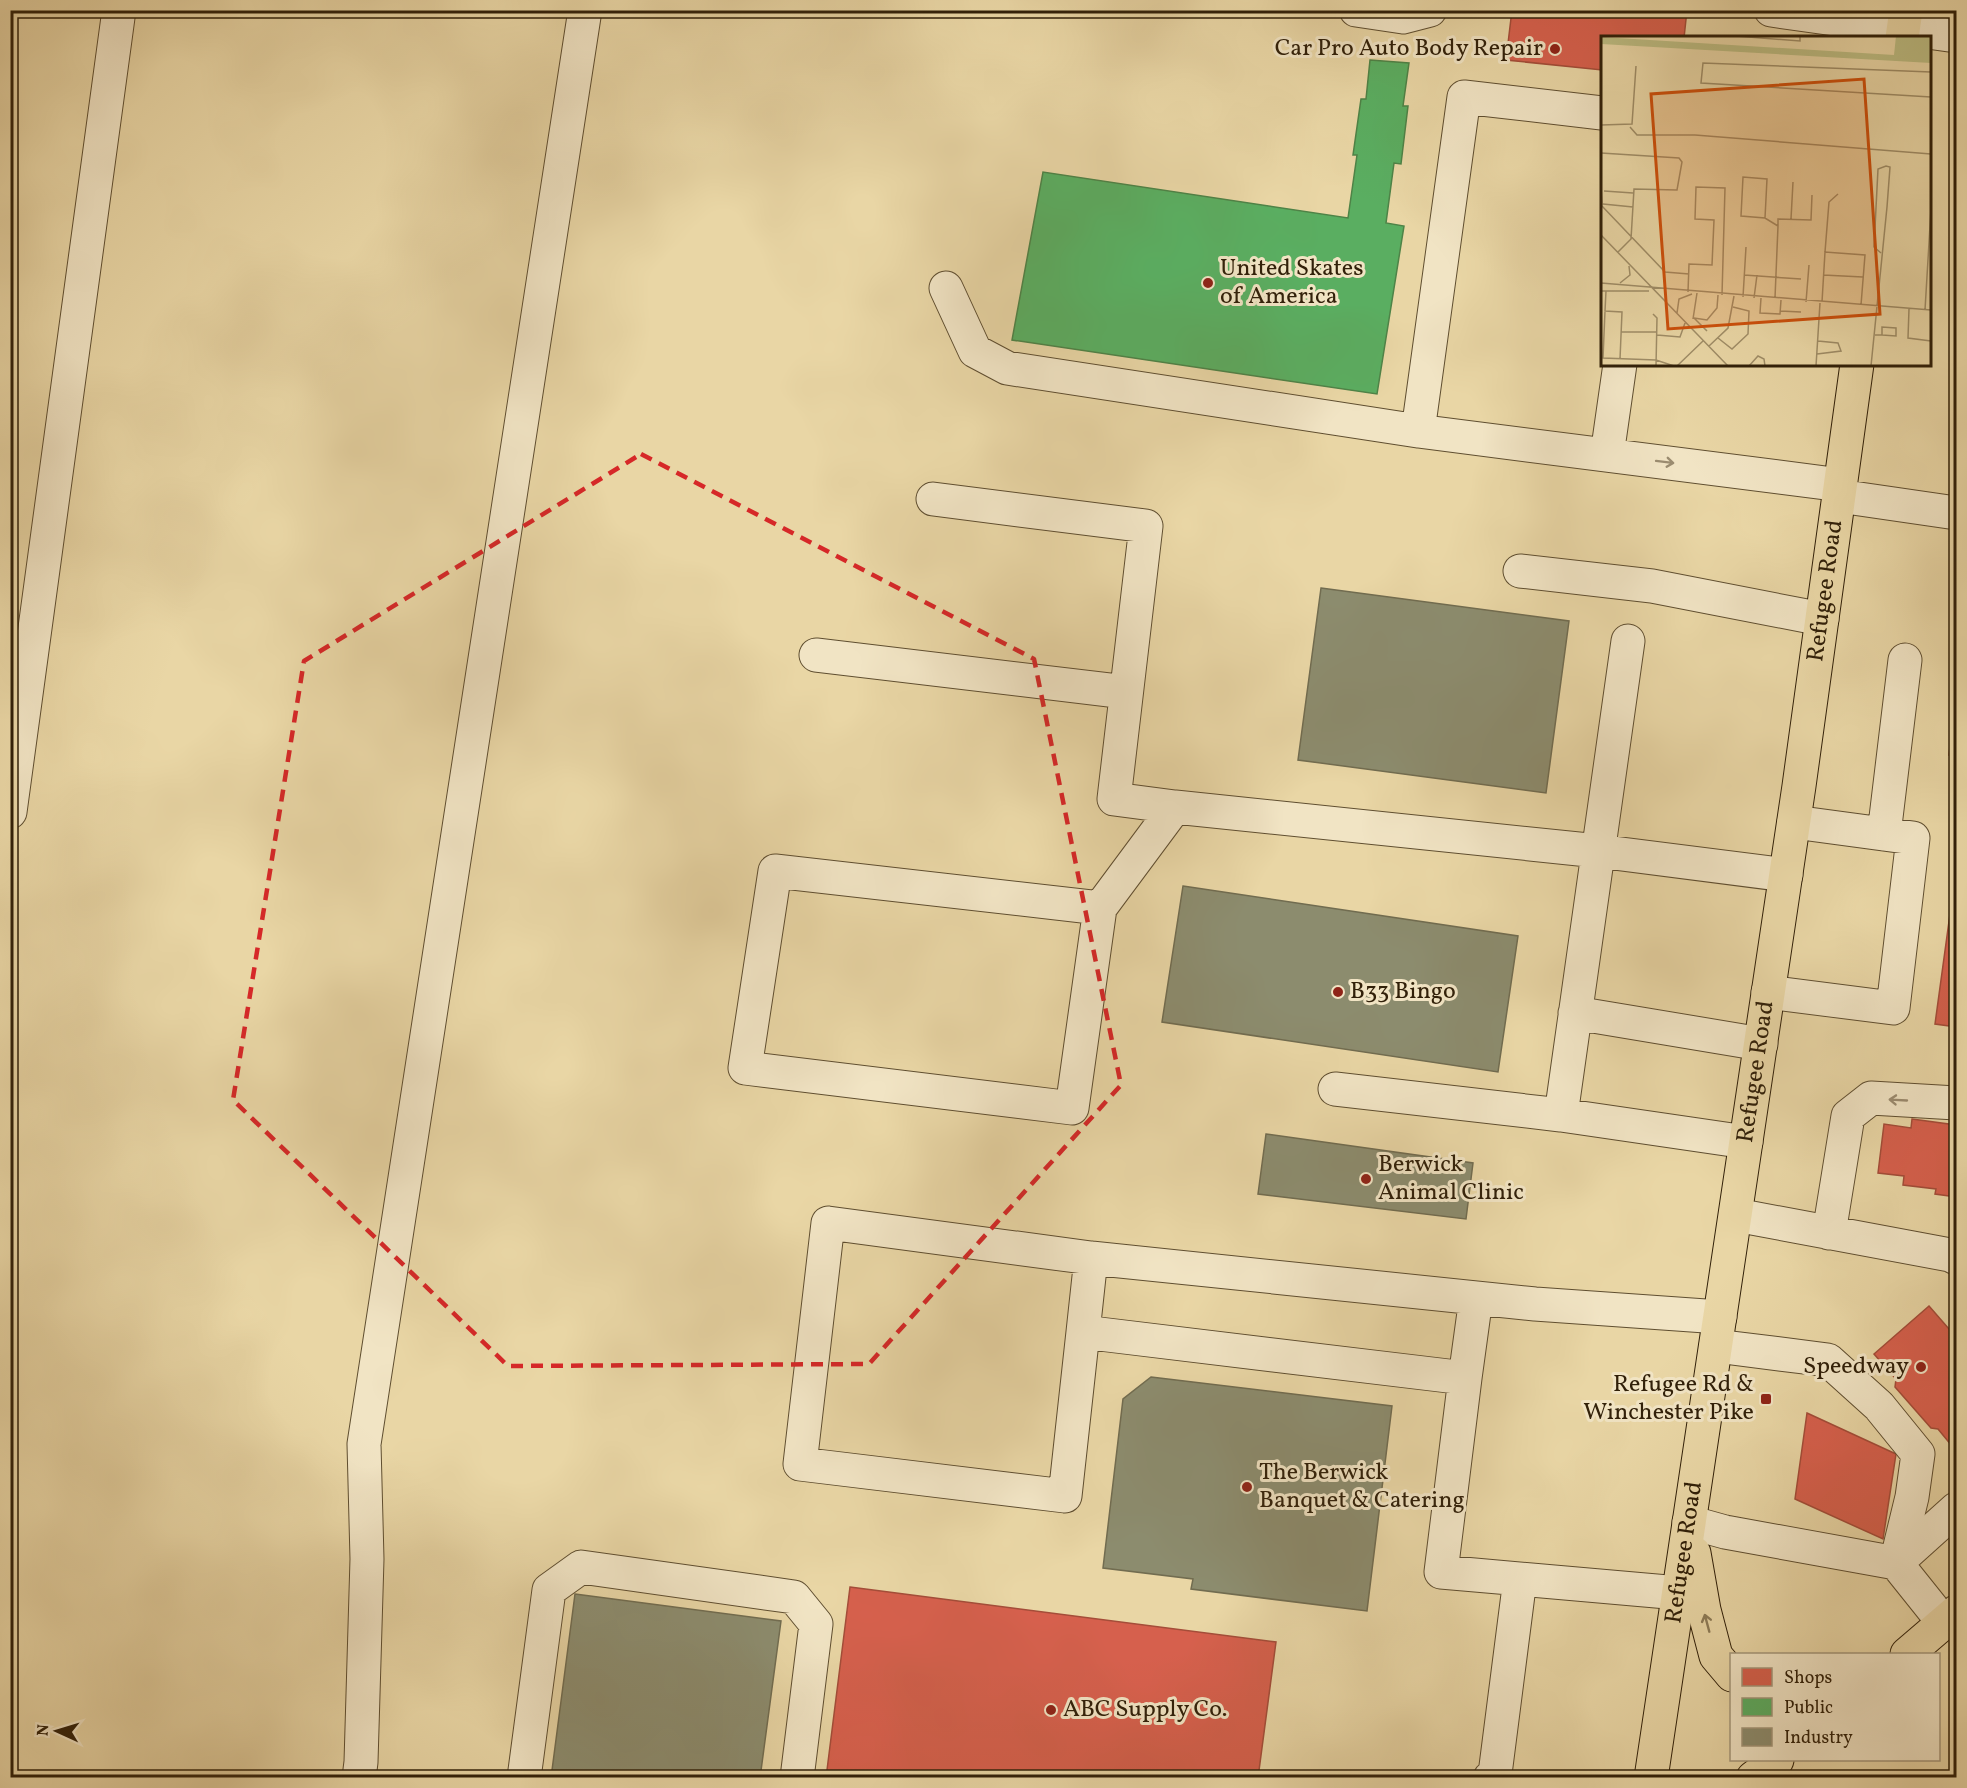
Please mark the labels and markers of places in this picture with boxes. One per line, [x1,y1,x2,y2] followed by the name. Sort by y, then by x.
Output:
[1275,32,1543,66] place label: Car Pro Auto Body Repair
[1548,42,1562,56] marker: Car Pro Auto Body Repair
[1220,252,1363,314] place label: United Skates of America
[1201,276,1215,290] marker: United Skates of America
[1350,975,1456,1009] place label: B33 Bingo
[1331,985,1345,999] marker: B33 Bingo
[1378,1148,1524,1210] place label: Berwick Animal Clinic
[1359,1172,1373,1186] marker: Berwick Animal Clinic
[1803,1350,1909,1384] place label: Speedway
[1914,1360,1928,1374] marker: Speedway
[1583,1368,1754,1430] place label: Refugee Rd & Winchester Pike
[1759,1392,1773,1406] marker: Refugee Rd & Winchester Pike
[1259,1456,1465,1518] place label: The Berwick Banquet & Catering
[1240,1480,1254,1494] marker: The Berwick Banquet & Catering
[1063,1693,1227,1727] place label: ABC Supply Co.
[1044,1703,1058,1717] marker: ABC Supply Co.

